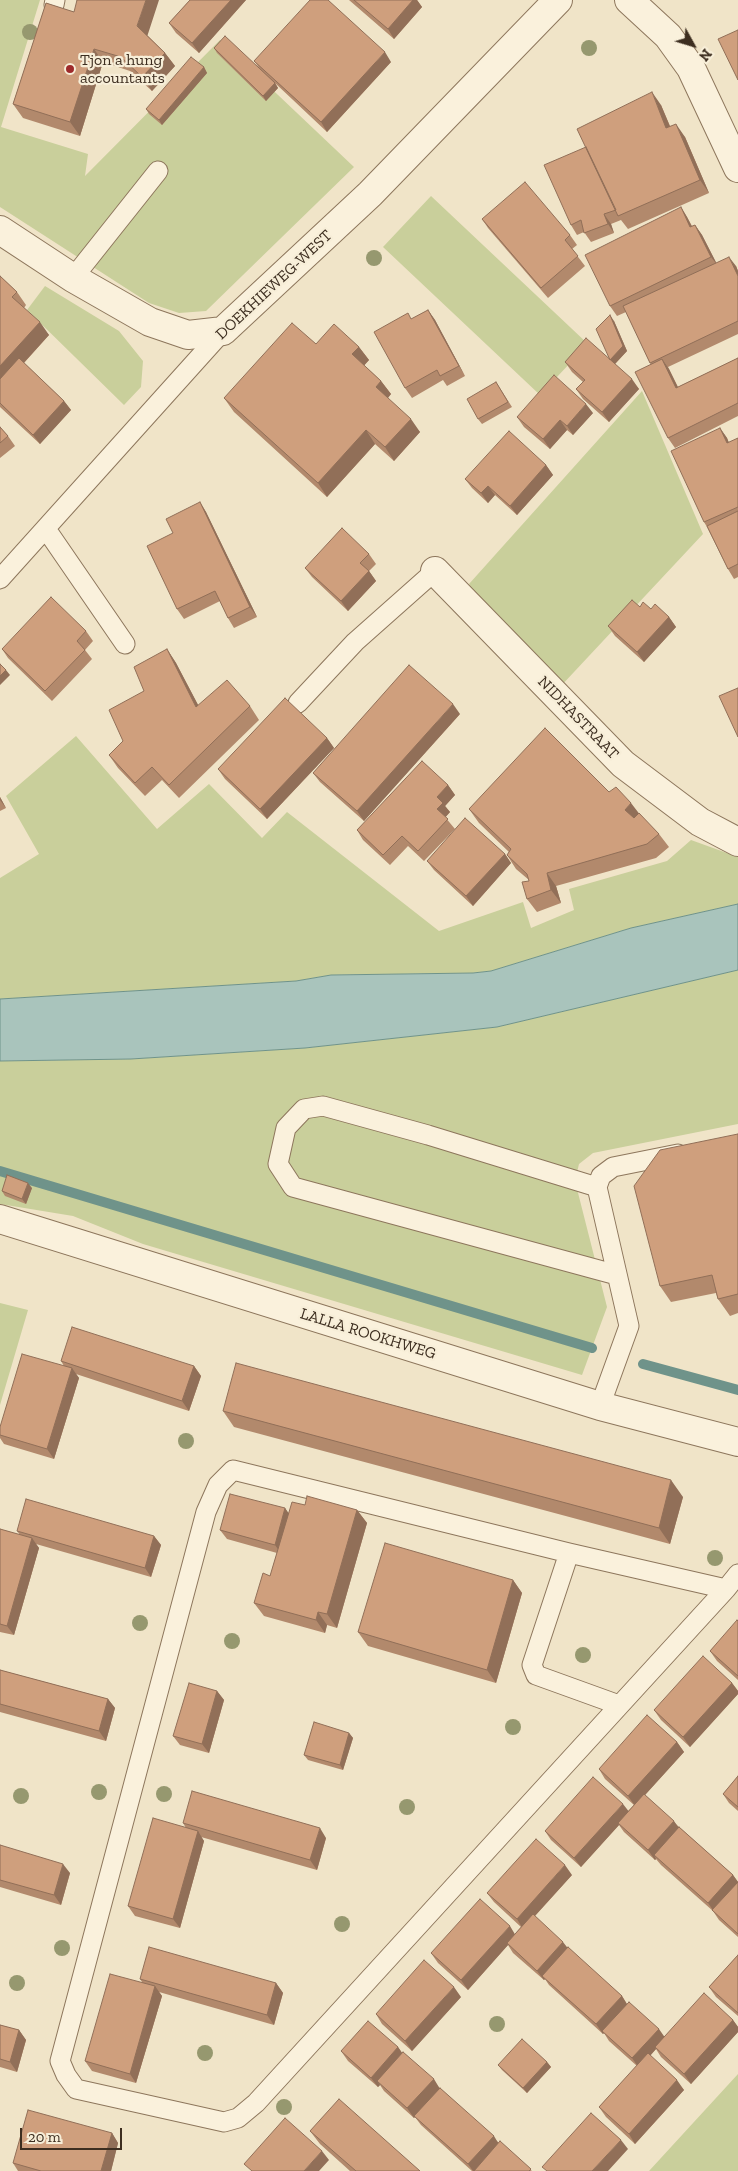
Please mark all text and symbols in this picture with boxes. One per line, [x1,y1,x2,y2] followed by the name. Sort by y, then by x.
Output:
[668,20,718,70] north arrow
[695,45,715,64] text: N
[80,50,165,88] place label: Tjon a hung accountants
[64,63,76,75] marker: Tjon a hung accountants
[212,226,336,344] street label: DOEKHIEWEG-WEST
[533,672,623,764] street label: NIDHASTRAAT
[298,1304,438,1364] street label: LALLA ROOKHWEG
[22,2118,125,2150] scale bar
[28,2128,61,2146] text: 20 m

